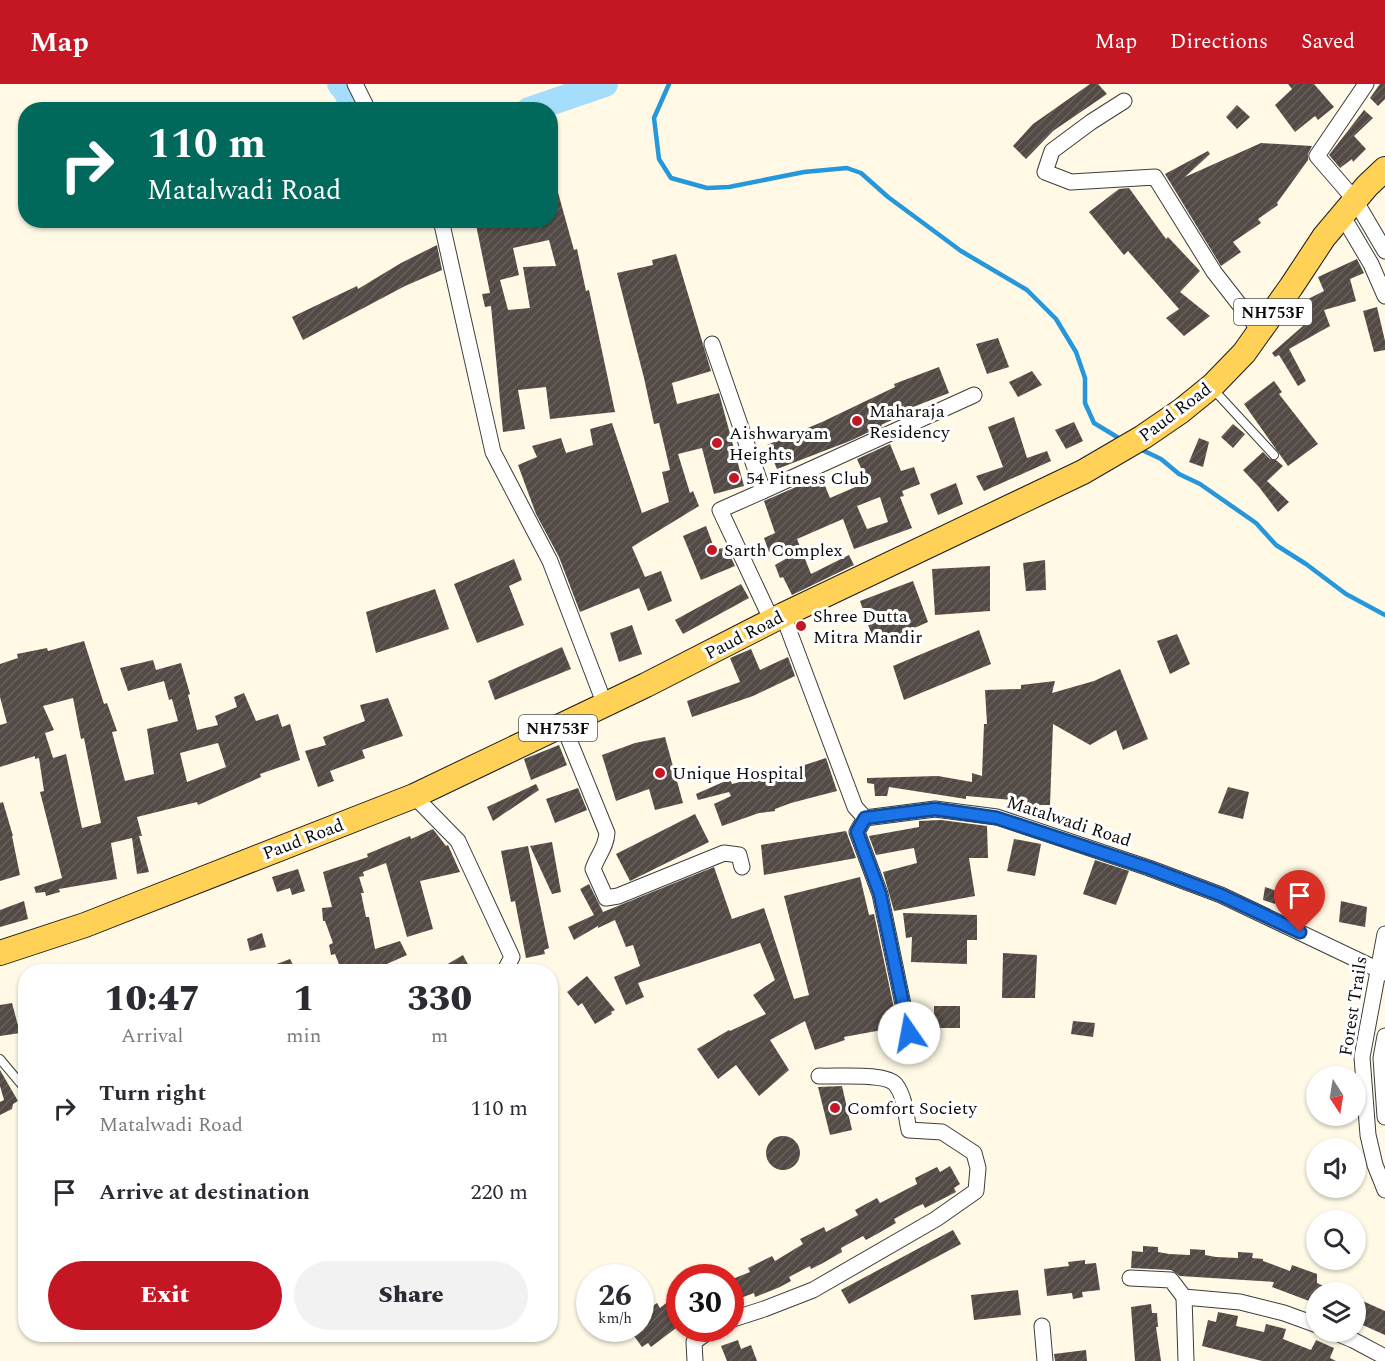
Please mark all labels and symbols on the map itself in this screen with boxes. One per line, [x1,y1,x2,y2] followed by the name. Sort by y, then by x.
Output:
[1234,299,1312,325] road number: NH753F
[1133,376,1217,449] street label: Paud Road
[869,398,951,446] place label: Maharaja Residency
[850,414,864,428] marker: Maharaja Residency
[729,420,829,468] place label: Aishwaryam Heights
[710,436,724,450] marker: Aishwaryam Heights
[746,465,869,492] place label: 54 Fitness Club
[727,471,741,485] marker: 54 Fitness Club
[724,537,843,564] place label: Sarth Complex
[705,543,719,557] marker: Sarth Complex
[813,603,922,651] place label: Shree Dutta Mitra Mandir
[700,604,788,667] street label: Paud Road
[794,619,808,633] marker: Shree Dutta Mitra Mandir
[519,715,597,741] road number: NH753F
[672,760,804,787] place label: Unique Hospital
[653,766,667,780] marker: Unique Hospital
[1003,789,1135,854] street label: Matalwadi Road
[259,812,348,867] street label: Paud Road
[1274,870,1325,932] pin
[1332,954,1375,1058] street label: Forest Trails
[877,1001,941,1065] position arrow
[1306,1066,1366,1126] north arrow
[847,1095,978,1122] place label: Comfort Society
[828,1101,842,1115] marker: Comfort Society
[666,1264,744,1342] speed limit sign: 30

